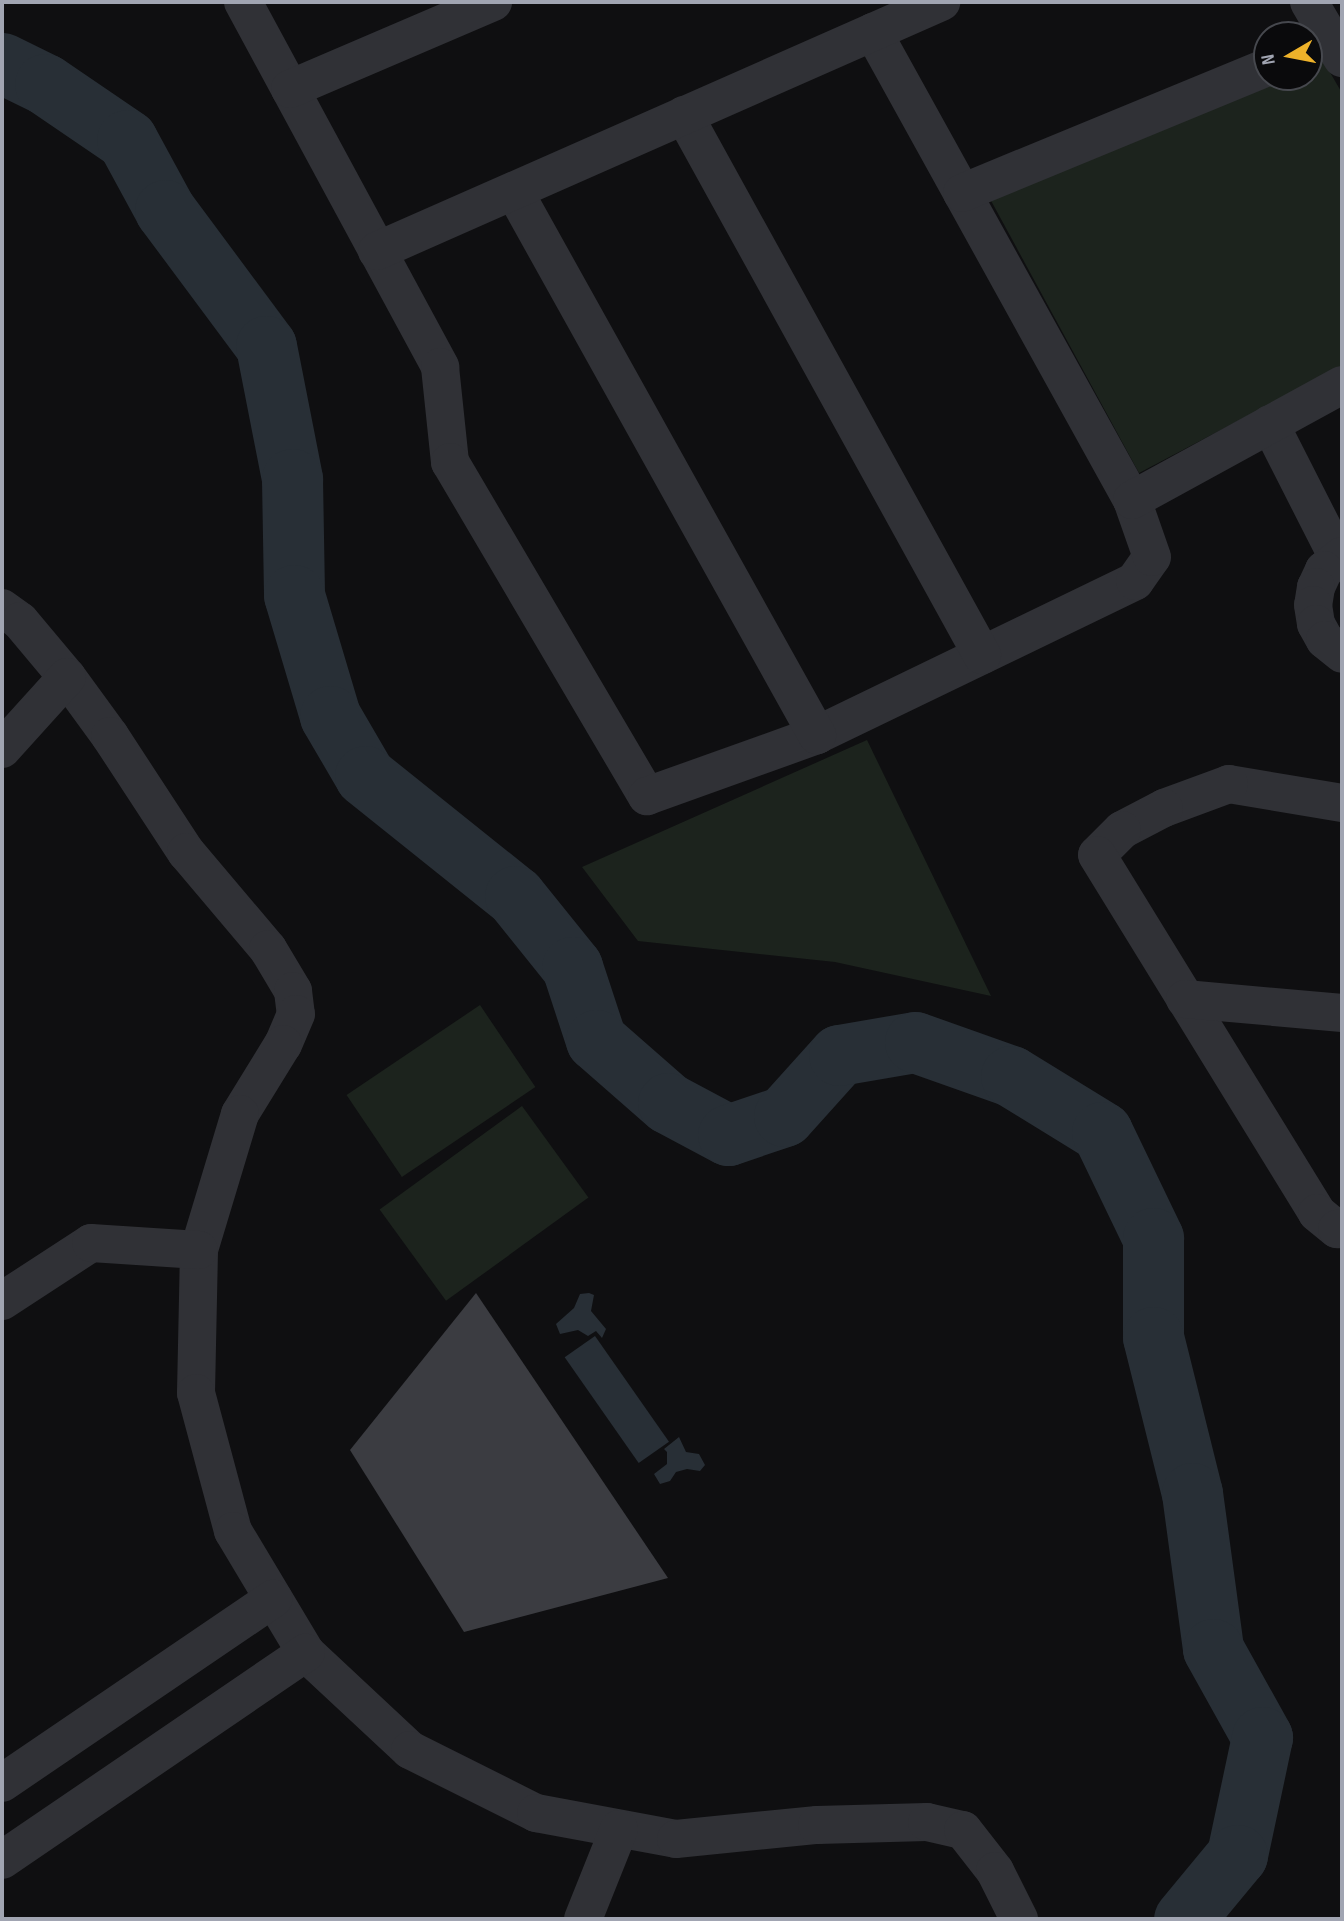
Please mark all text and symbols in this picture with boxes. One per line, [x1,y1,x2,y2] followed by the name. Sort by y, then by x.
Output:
[1253,21,1323,91] north arrow
[1257,52,1281,66] text: N

